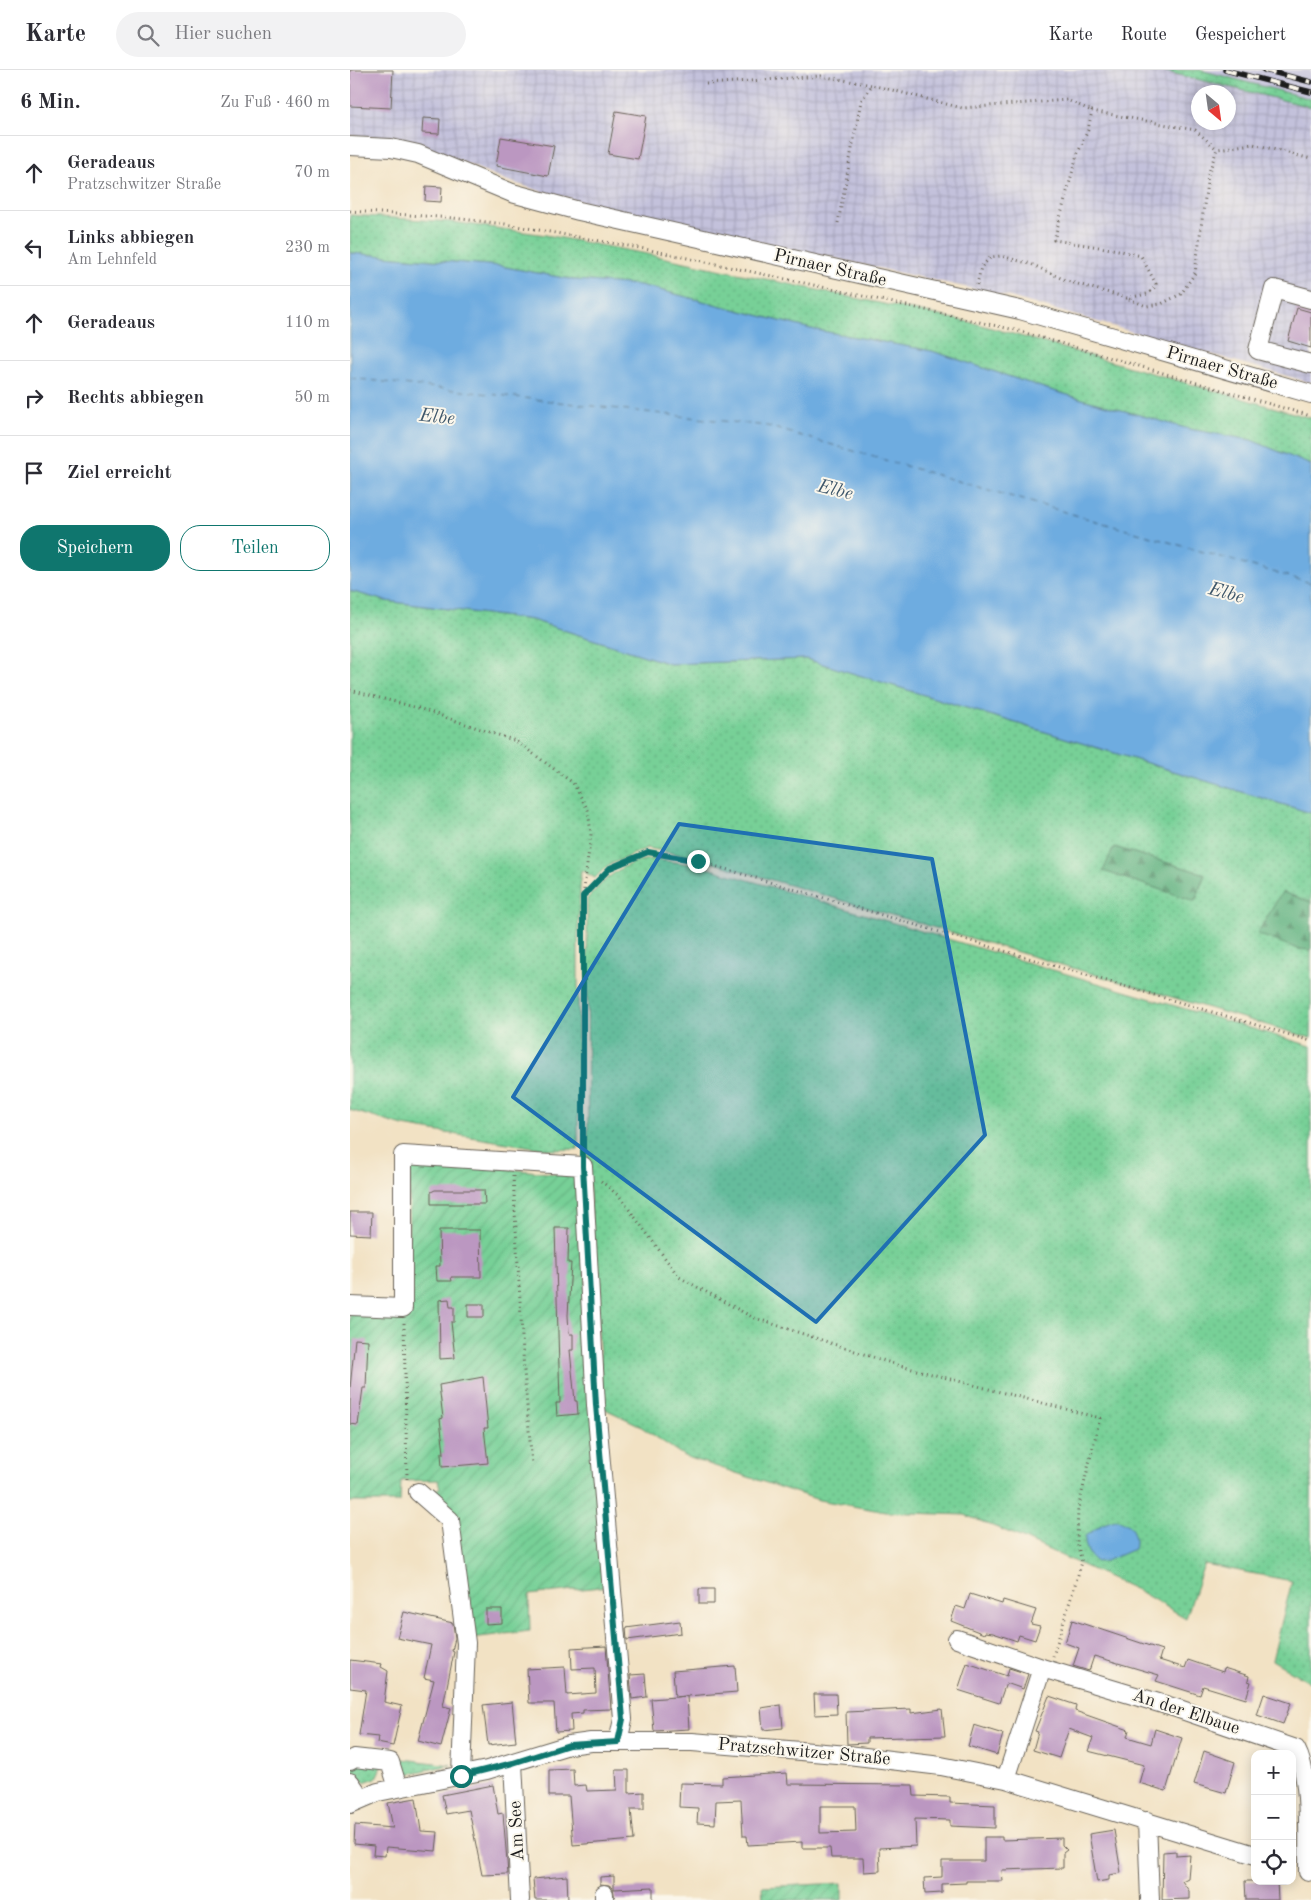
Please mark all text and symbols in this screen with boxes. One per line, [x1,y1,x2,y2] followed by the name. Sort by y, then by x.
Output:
[116,12,466,57] search box
[134,21,162,49] icon: search
[25,23,86,47] text: Karte
[174,25,272,44] text: Hier suchen
[1048,26,1093,44] text: Karte
[1121,26,1167,44] text: Route
[1195,26,1286,44] text: Gespeichert
[1191,85,1236,130] north arrow
[20,92,81,113] text: 6 Min.
[220,95,330,111] text: Zu Fuß · 460 m
[67,154,155,173] text: Geradeaus
[20,159,48,187] icon: ahead
[294,165,330,181] text: 70 m
[67,177,221,193] text: Pratzschwitzer Straße
[67,229,194,248] text: Links abbiegen
[20,234,48,262] icon: left
[285,240,330,256] text: 230 m
[772,246,888,290] street label: Pirnaer Straße
[67,252,157,268] text: Am Lehnfeld
[20,309,48,337] icon: ahead
[67,314,155,333] text: Geradeaus
[285,315,330,331] text: 110 m
[1164,343,1280,393] street label: Pirnaer Straße
[20,384,48,412] icon: right
[67,389,204,408] text: Rechts abbiegen
[294,390,330,406] text: 50 m
[417,407,456,429] water label: Elbe
[20,459,48,487] icon: arrive
[67,464,172,483] text: Ziel erreicht
[814,477,855,505] water label: Elbe
[20,525,170,571] button: Speichern
[180,525,330,571] button: Teilen
[1205,580,1246,608] water label: Elbe
[687,850,710,873] route end
[1130,1686,1242,1738] street label: An der Elbaue
[717,1735,891,1769] street label: Pratzschwitzer Straße
[1251,1750,1296,1885] map controls
[1251,1750,1296,1795] button: +
[450,1765,473,1788] route start
[1251,1795,1296,1840] button: −
[506,1800,528,1862] street label: Am See
[1251,1840,1296,1885] button: locate

